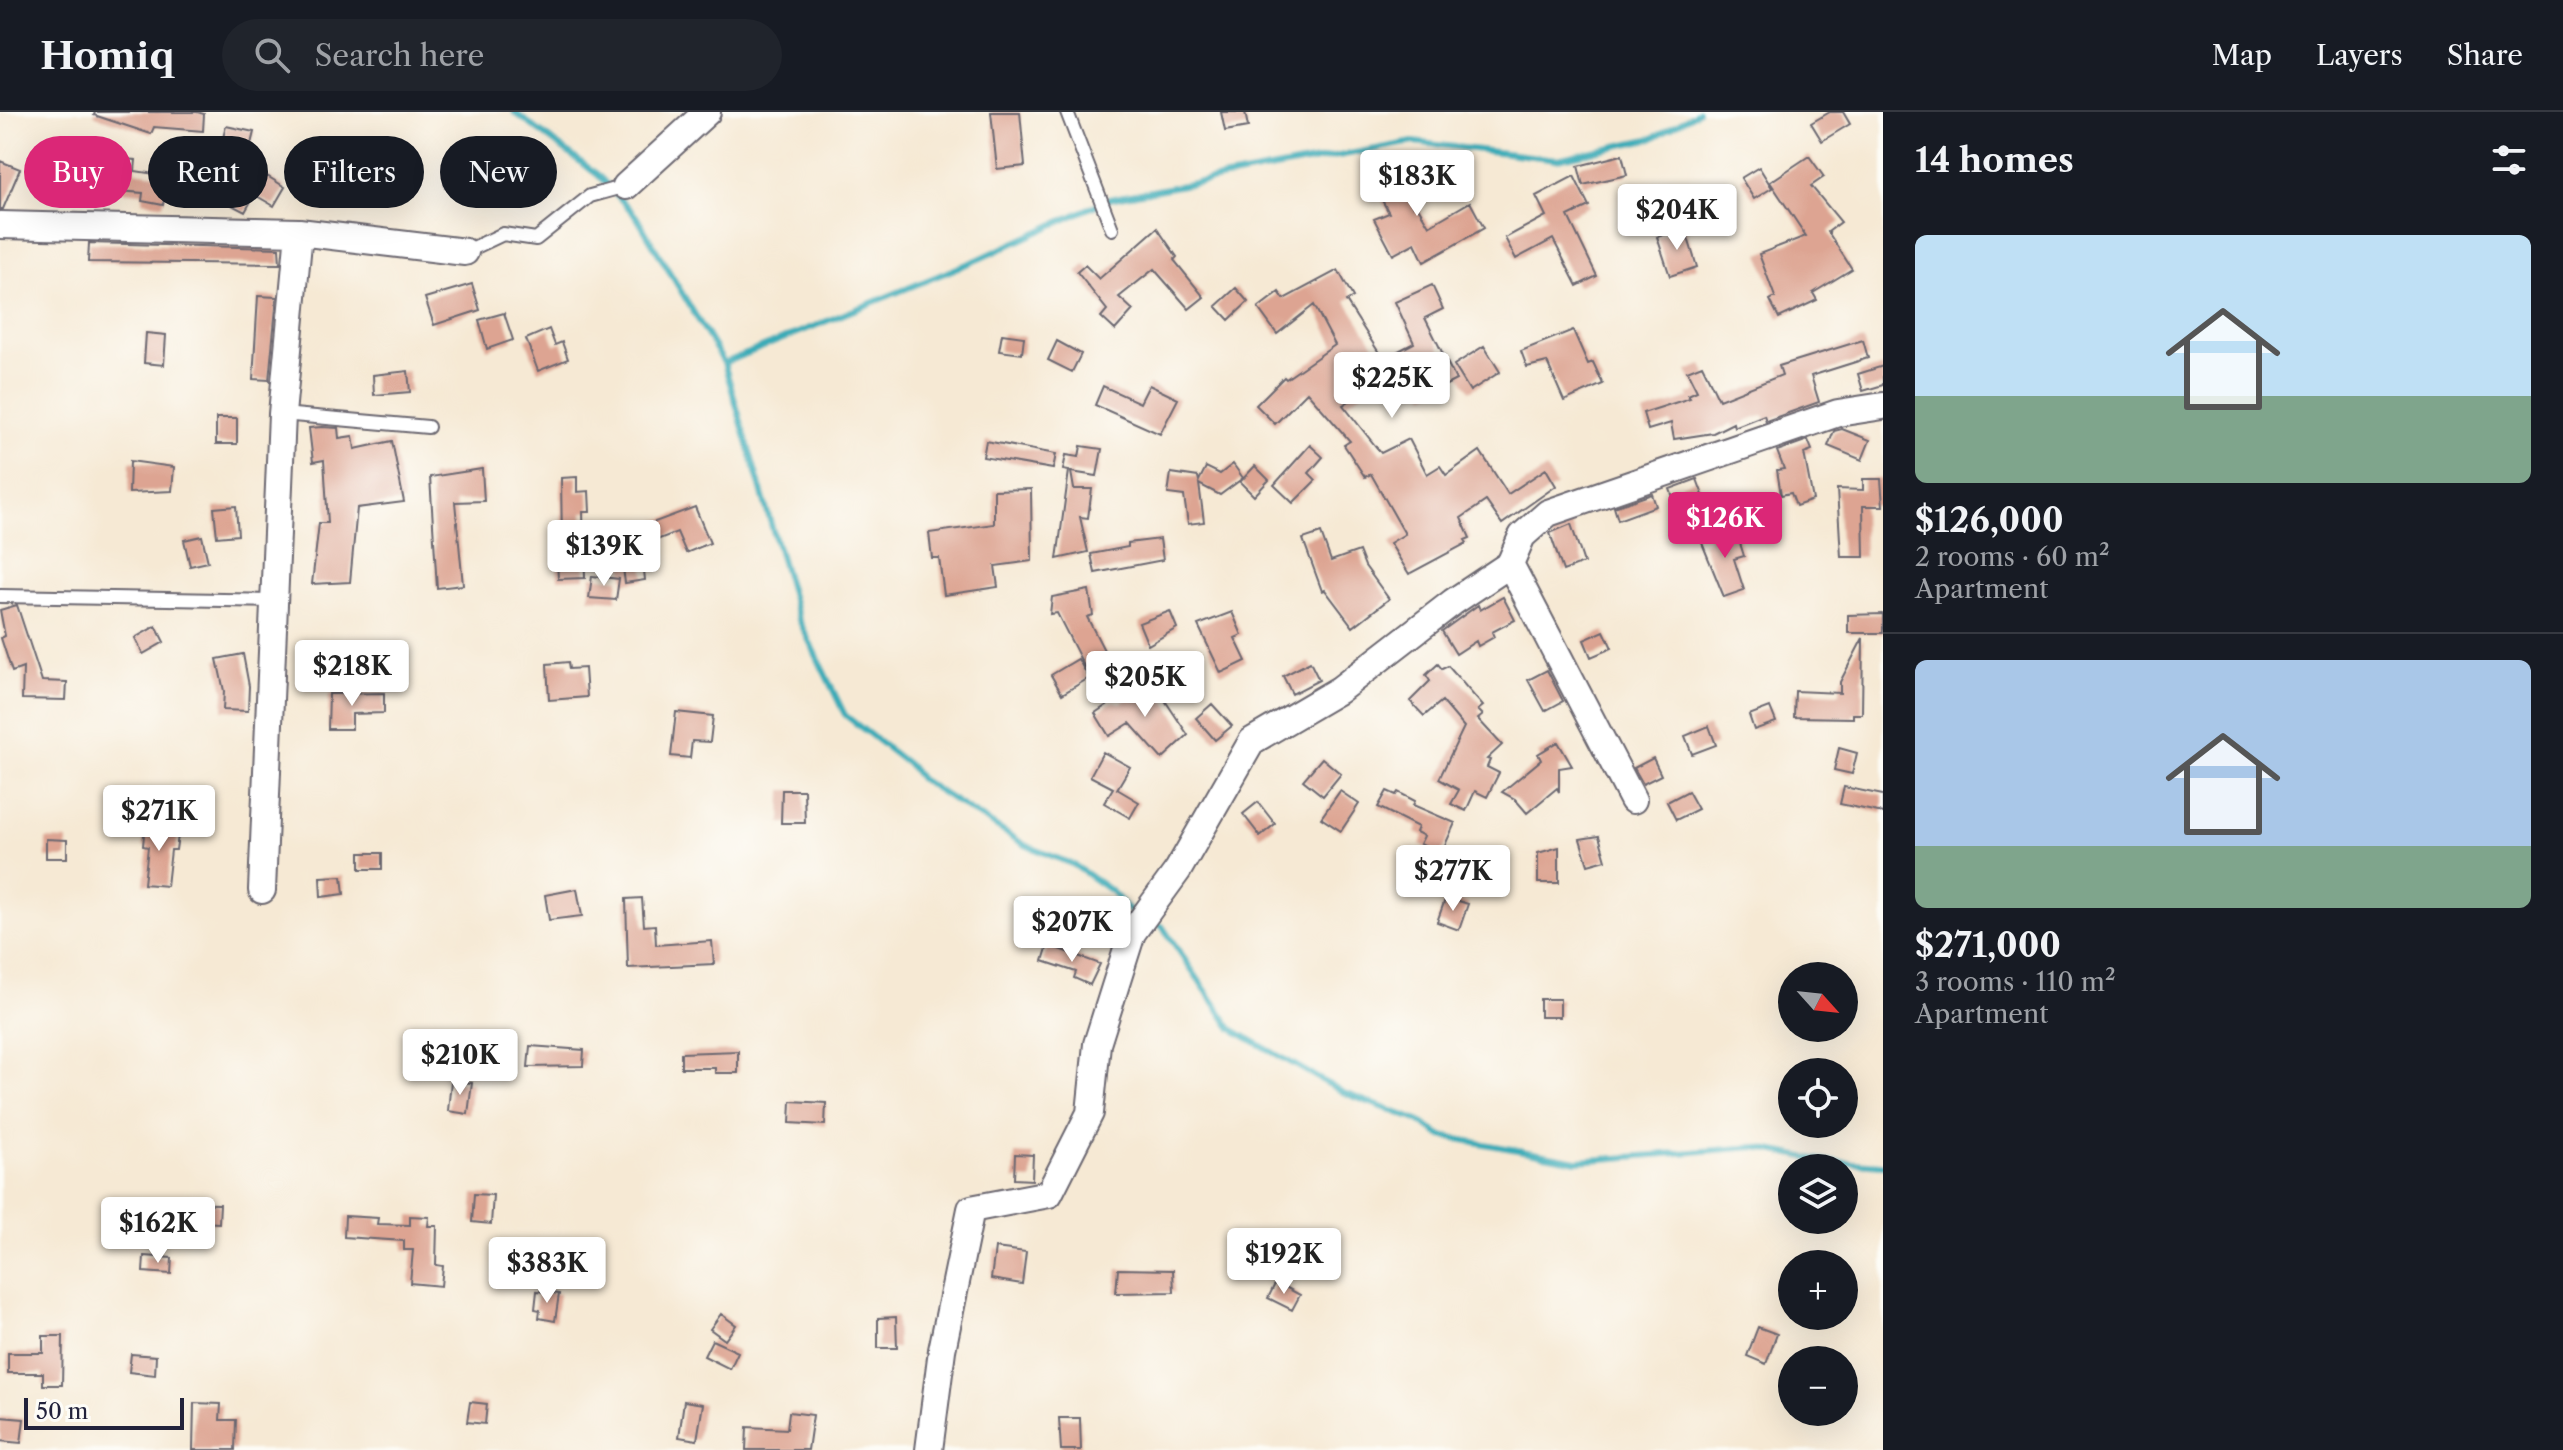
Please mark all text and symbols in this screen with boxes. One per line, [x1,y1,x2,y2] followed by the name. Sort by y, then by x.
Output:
[222,19,782,91] search box
[40,32,174,79] text: Homiq
[250,33,294,77] icon: search
[314,37,484,74] text: Search here
[2212,38,2272,72] text: Map
[2316,38,2403,72] text: Layers
[2447,38,2523,72] text: Share
[24,136,132,208] chip: Buy
[148,136,268,208] chip: Rent
[284,136,424,208] chip: Filters
[440,136,557,208] chip: New
[2487,138,2531,182] icon: filters
[1915,139,2074,181] text: 14 homes
[1361,150,1473,218] pin: $183K
[1378,160,1456,192] text: $183K
[1621,184,1733,252] pin: $204K
[1636,194,1718,226] text: $204K
[2151,287,2295,431] icon: home
[1336,352,1448,420] pin: $225K
[1352,362,1432,394] text: $225K
[1669,492,1781,560] pin: $126K
[1915,499,2064,541] text: $126,000
[1686,502,1764,534] text: $126K
[548,520,660,588] pin: $139K
[565,530,643,562] text: $139K
[1915,541,2110,573] text: 2 rooms · 60 m²
[1915,573,2048,605] text: Apartment
[296,640,408,708] pin: $218K
[313,650,391,682] text: $218K
[1089,651,1201,719] pin: $205K
[1104,661,1186,693] text: $205K
[2151,712,2295,856] icon: home
[103,785,215,853] pin: $271K
[121,795,197,827] text: $271K
[1397,845,1509,913] pin: $277K
[1414,855,1492,887] text: $277K
[1016,896,1128,964] pin: $207K
[1032,906,1112,938] text: $207K
[1915,924,2061,966] text: $271,000
[1778,962,1858,1042] north arrow
[1778,962,1858,1426] map controls
[1915,966,2116,998] text: 3 rooms · 110 m²
[1915,998,2048,1030] text: Apartment
[404,1029,516,1097] pin: $210K
[421,1039,499,1071] text: $210K
[1778,1058,1858,1138] button: locate
[1778,1154,1858,1234] button: layers
[102,1197,214,1265] pin: $162K
[119,1207,197,1239] text: $162K
[1228,1228,1340,1296] pin: $192K
[491,1237,603,1305] pin: $383K
[1245,1238,1323,1270] text: $192K
[507,1247,587,1279] text: $383K
[1778,1250,1858,1330] button: +
[1778,1346,1858,1426] button: −
[24,1394,184,1430] scale bar
[36,1398,88,1425] text: 50 m

